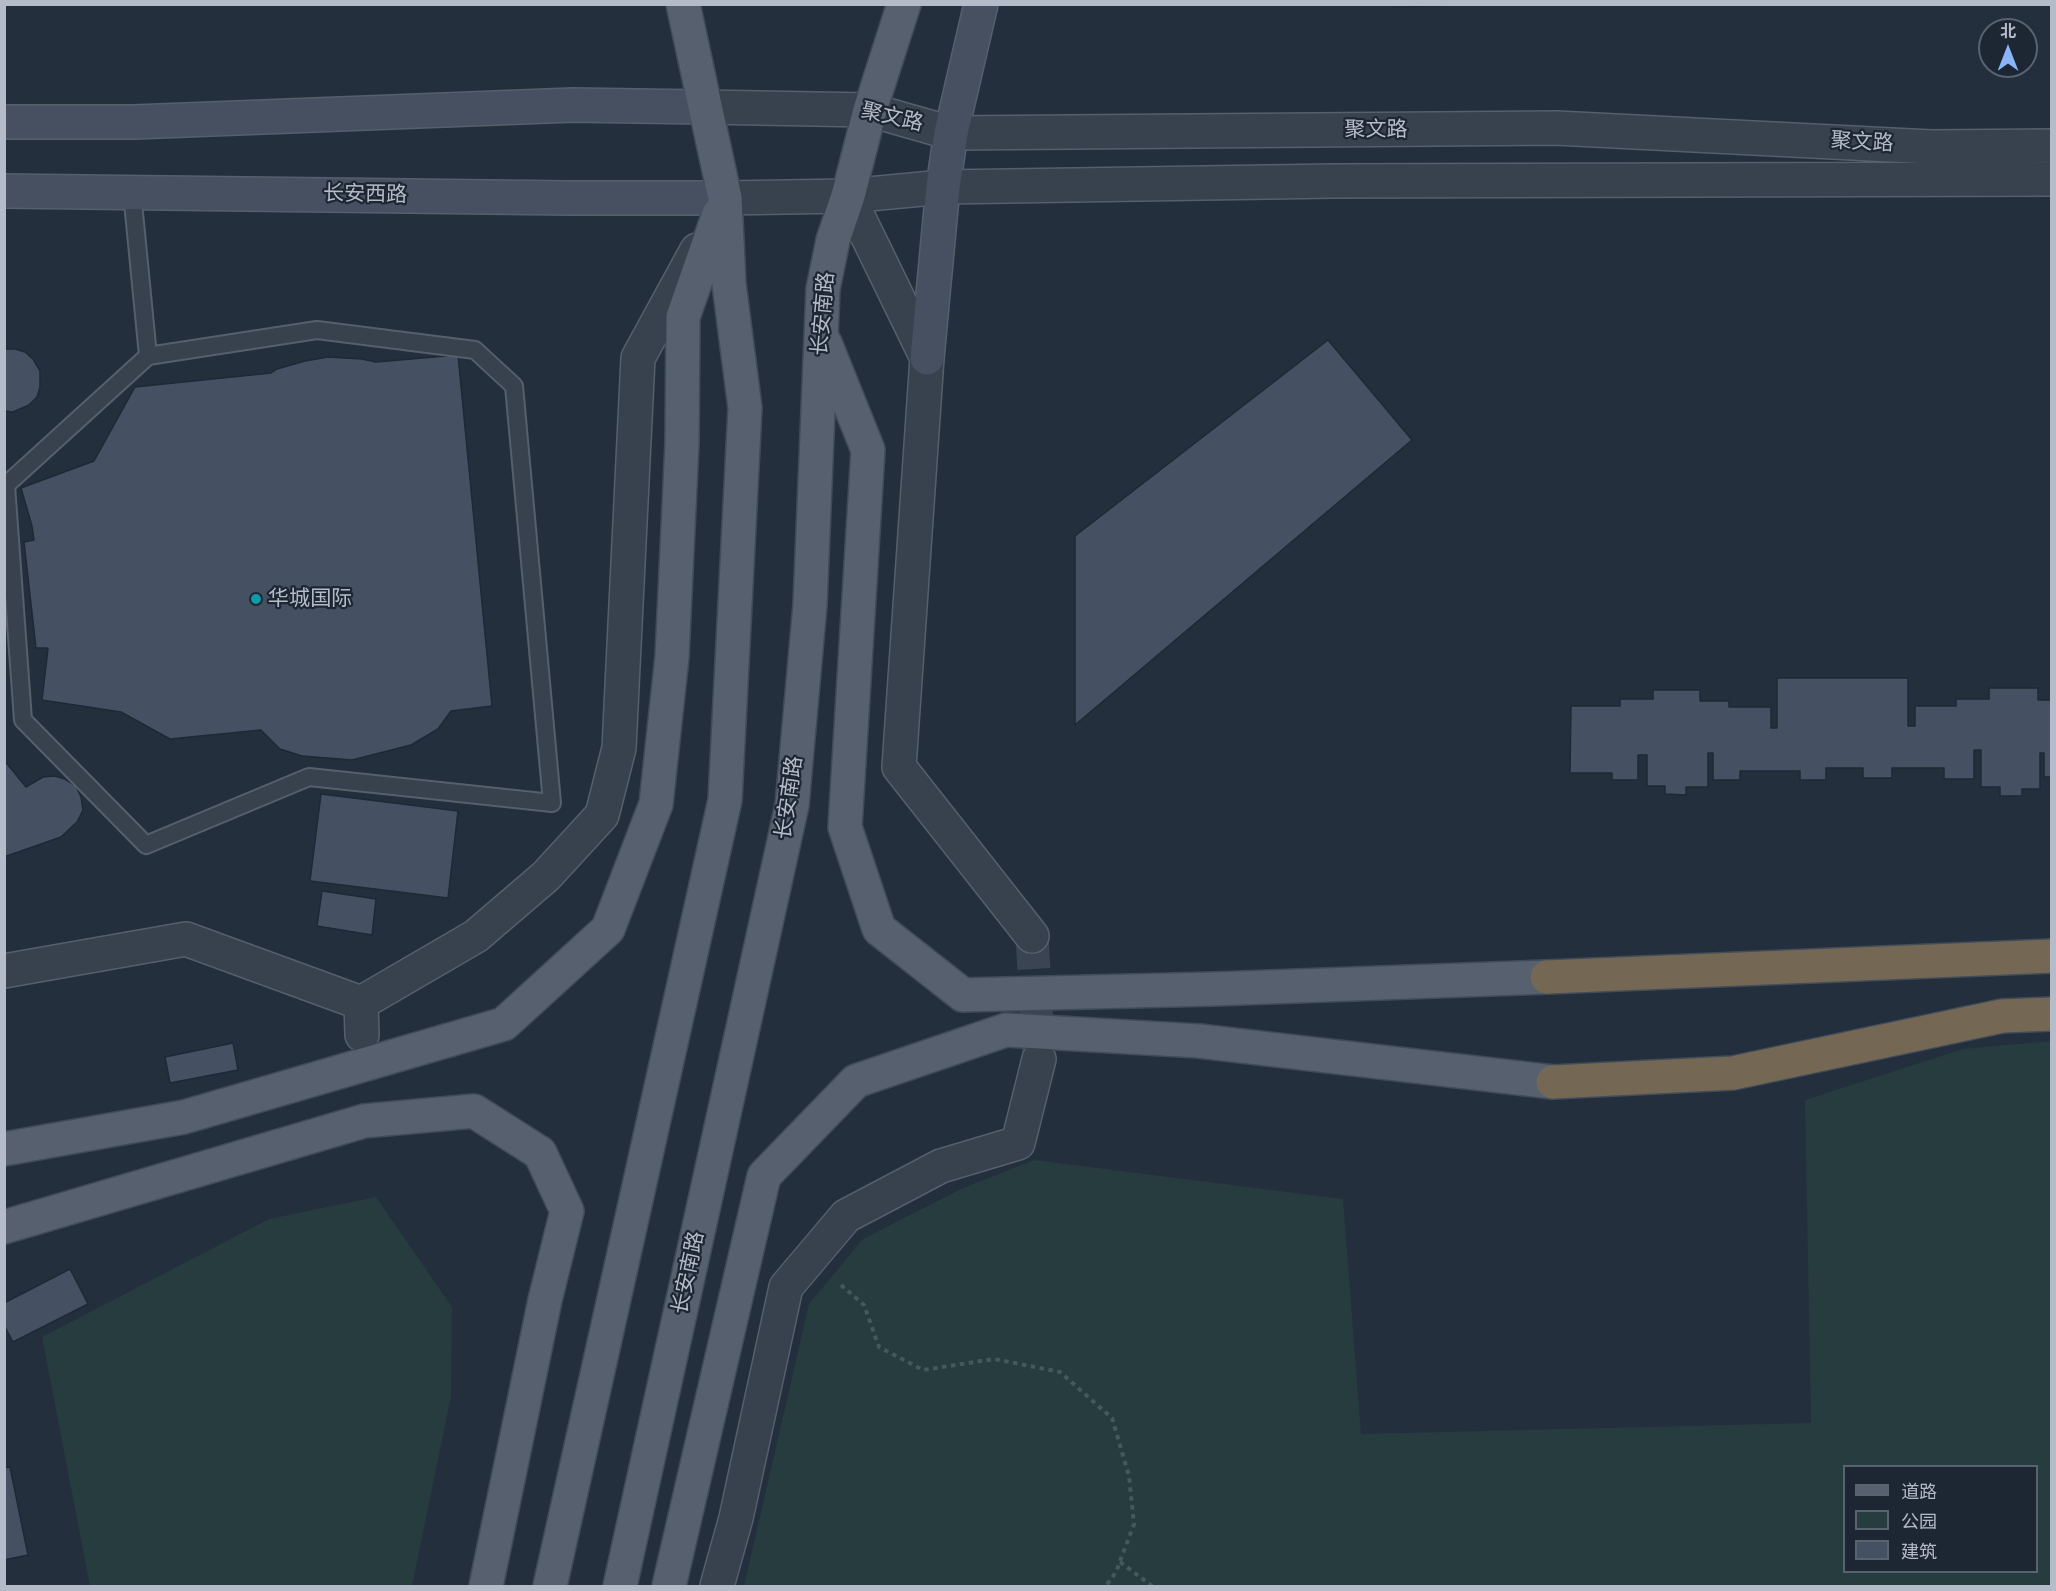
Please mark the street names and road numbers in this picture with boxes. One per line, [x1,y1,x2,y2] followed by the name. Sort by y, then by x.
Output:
[858,99,926,137] street label: 聚文路
[1345,117,1407,143] street label: 聚文路
[1830,129,1894,157] street label: 聚文路
[323,182,407,208] street label: 长安西路
[808,271,840,357] street label: 长安南路
[772,755,808,841] street label: 长安南路
[668,1229,710,1317] street label: 长安南路

